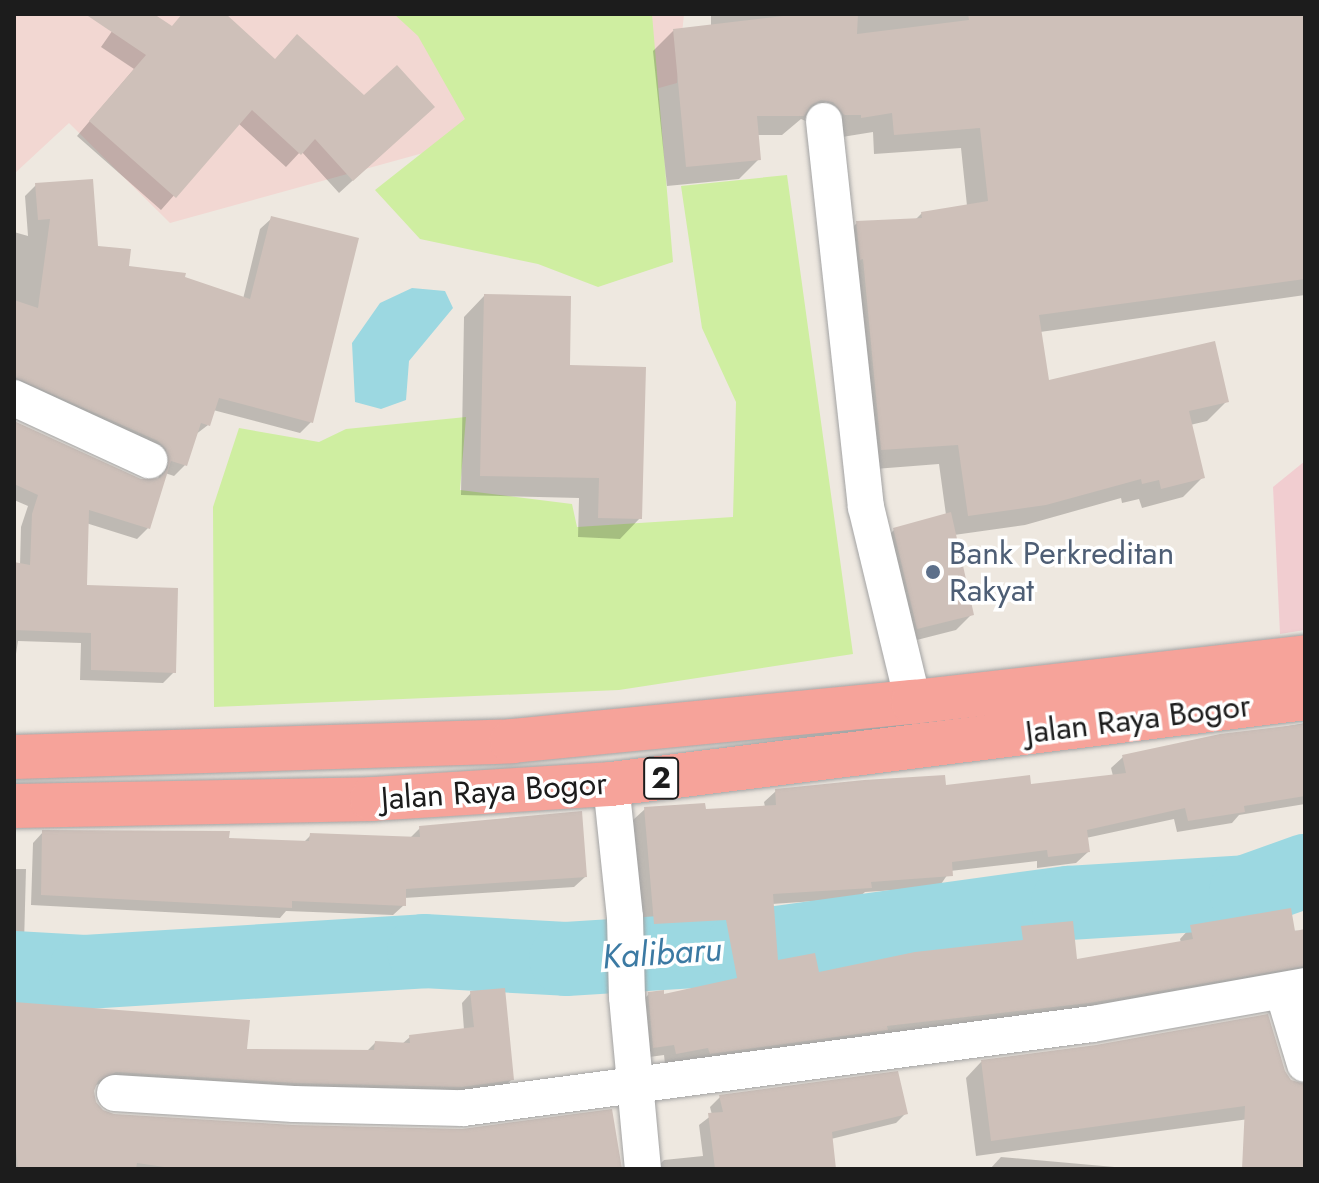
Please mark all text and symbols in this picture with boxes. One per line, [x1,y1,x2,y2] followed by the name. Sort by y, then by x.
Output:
[949,535,1174,610] place label: Bank Perkreditan Rakyat
[924,563,942,581] marker: Bank Perkreditan Rakyat
[1023,686,1253,752] street label: Jalan Raya Bogor
[643,752,679,804] road number: 2
[380,764,608,818] street label: Jalan Raya Bogor
[601,928,723,978] water label: Kalibaru

